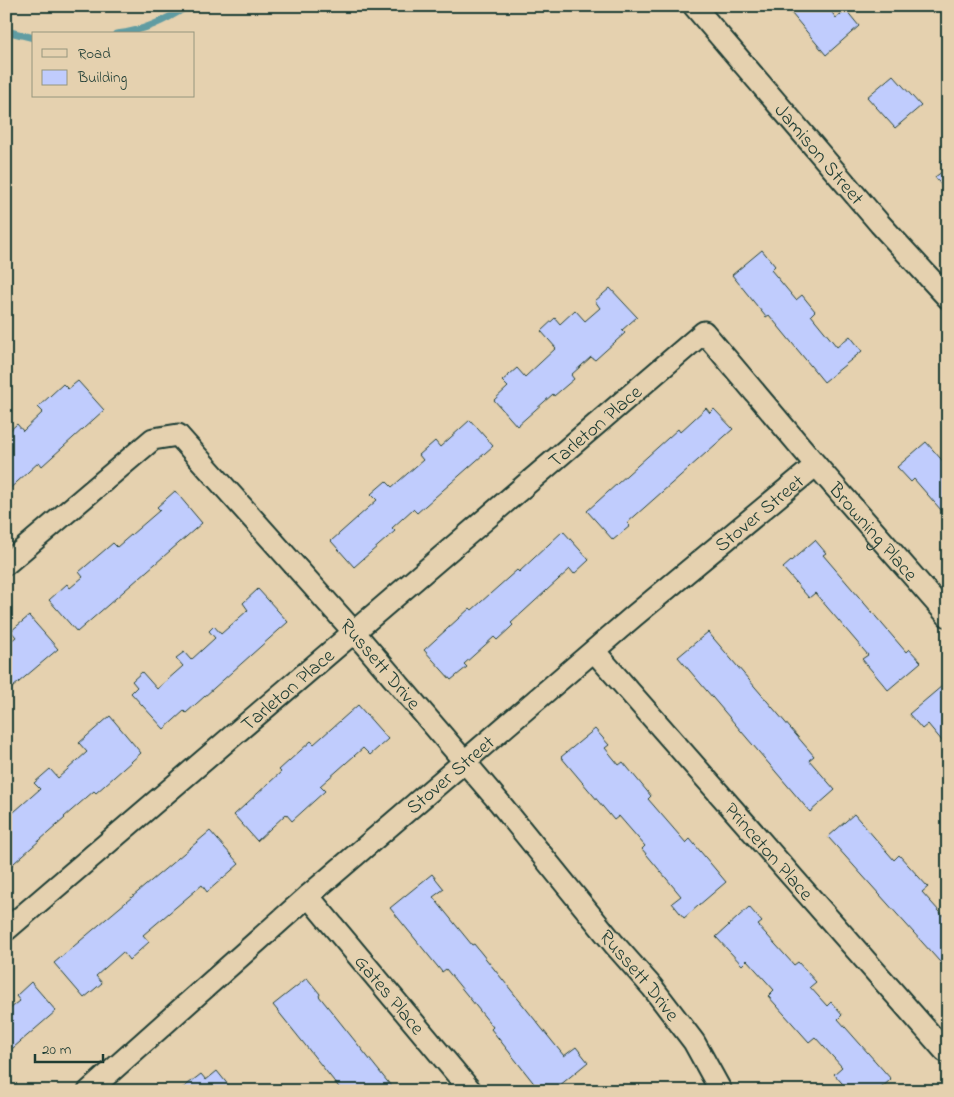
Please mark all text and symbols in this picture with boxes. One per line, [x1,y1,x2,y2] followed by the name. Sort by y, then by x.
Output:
[32,32,195,98] legend
[78,43,111,65] text: Road
[77,67,127,90] text: Building
[766,98,870,213] street label: Jamison Street
[543,379,649,476] street label: Tarleton Place
[709,468,812,560] street label: Stover Street
[820,476,923,589] street label: Browning Place
[332,613,426,717] street label: Russett Drive
[235,643,342,740] street label: Tarleton Place
[401,730,502,823] street label: Stover Street
[716,797,819,908] street label: Princeton Place
[591,924,685,1028] street label: Russett Drive
[346,949,430,1042] street label: Gates Place
[35,1032,102,1064] scale bar
[42,1039,72,1061] text: 20 m

